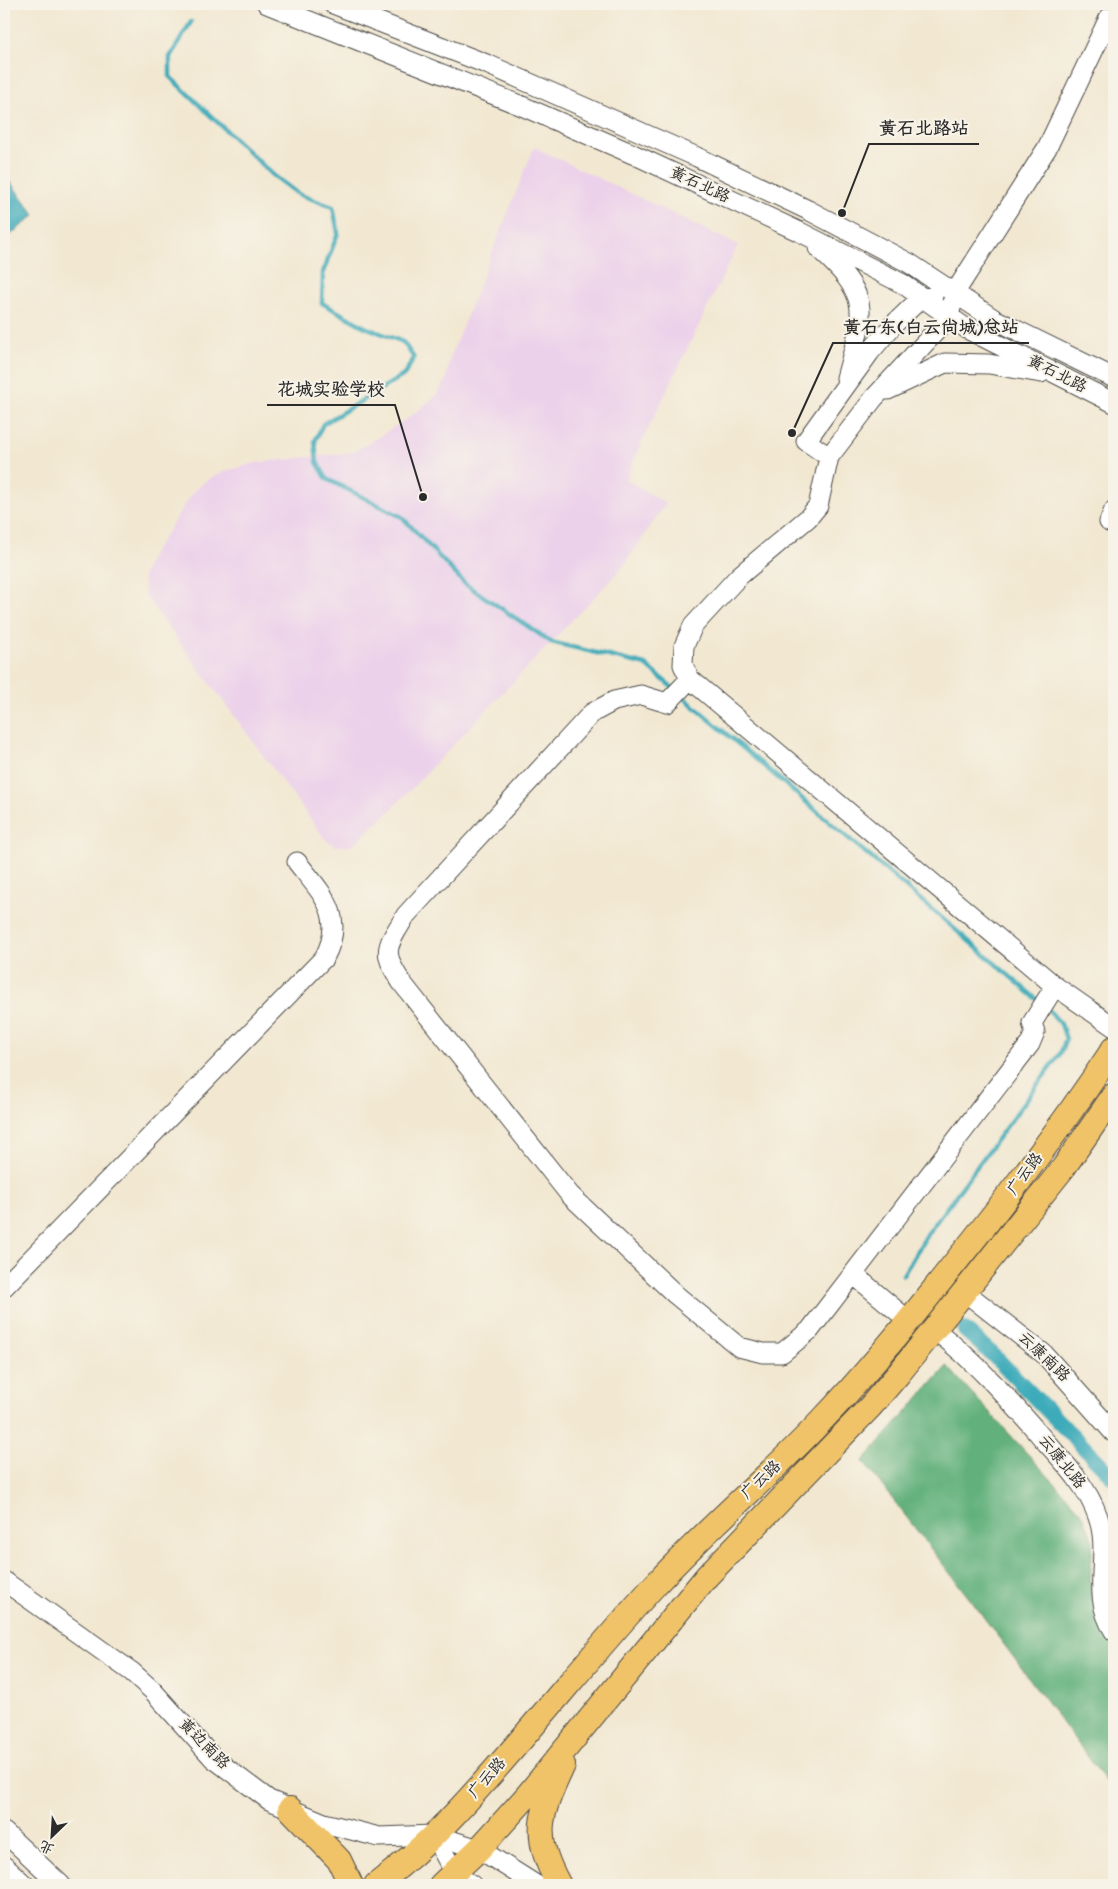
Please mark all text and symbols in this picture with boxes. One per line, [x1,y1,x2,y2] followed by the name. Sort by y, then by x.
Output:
[869,111,979,144] callout: 黄石北路站
[879,117,969,141] text: 黄石北路站
[667,162,733,208] street label: 黄石北路
[833,310,1029,343] callout: 黄石东(白云尚城)总站
[843,316,1019,340] text: 黄石东(白云尚城)总站
[1024,350,1090,398] street label: 黄石北路
[267,372,395,405] callout: 花城实验学校
[277,378,385,402] text: 花城实验学校
[1002,1149,1048,1199] street label: 广云路
[1014,1327,1074,1387] street label: 云康南路
[1034,1431,1090,1493] street label: 云康北路
[736,1456,786,1504] street label: 广云路
[174,1714,234,1774] street label: 黄边南路
[463,1753,511,1803] street label: 广云路
[28,1812,78,1862] north arrow
[37,1836,57,1858] text: 北

